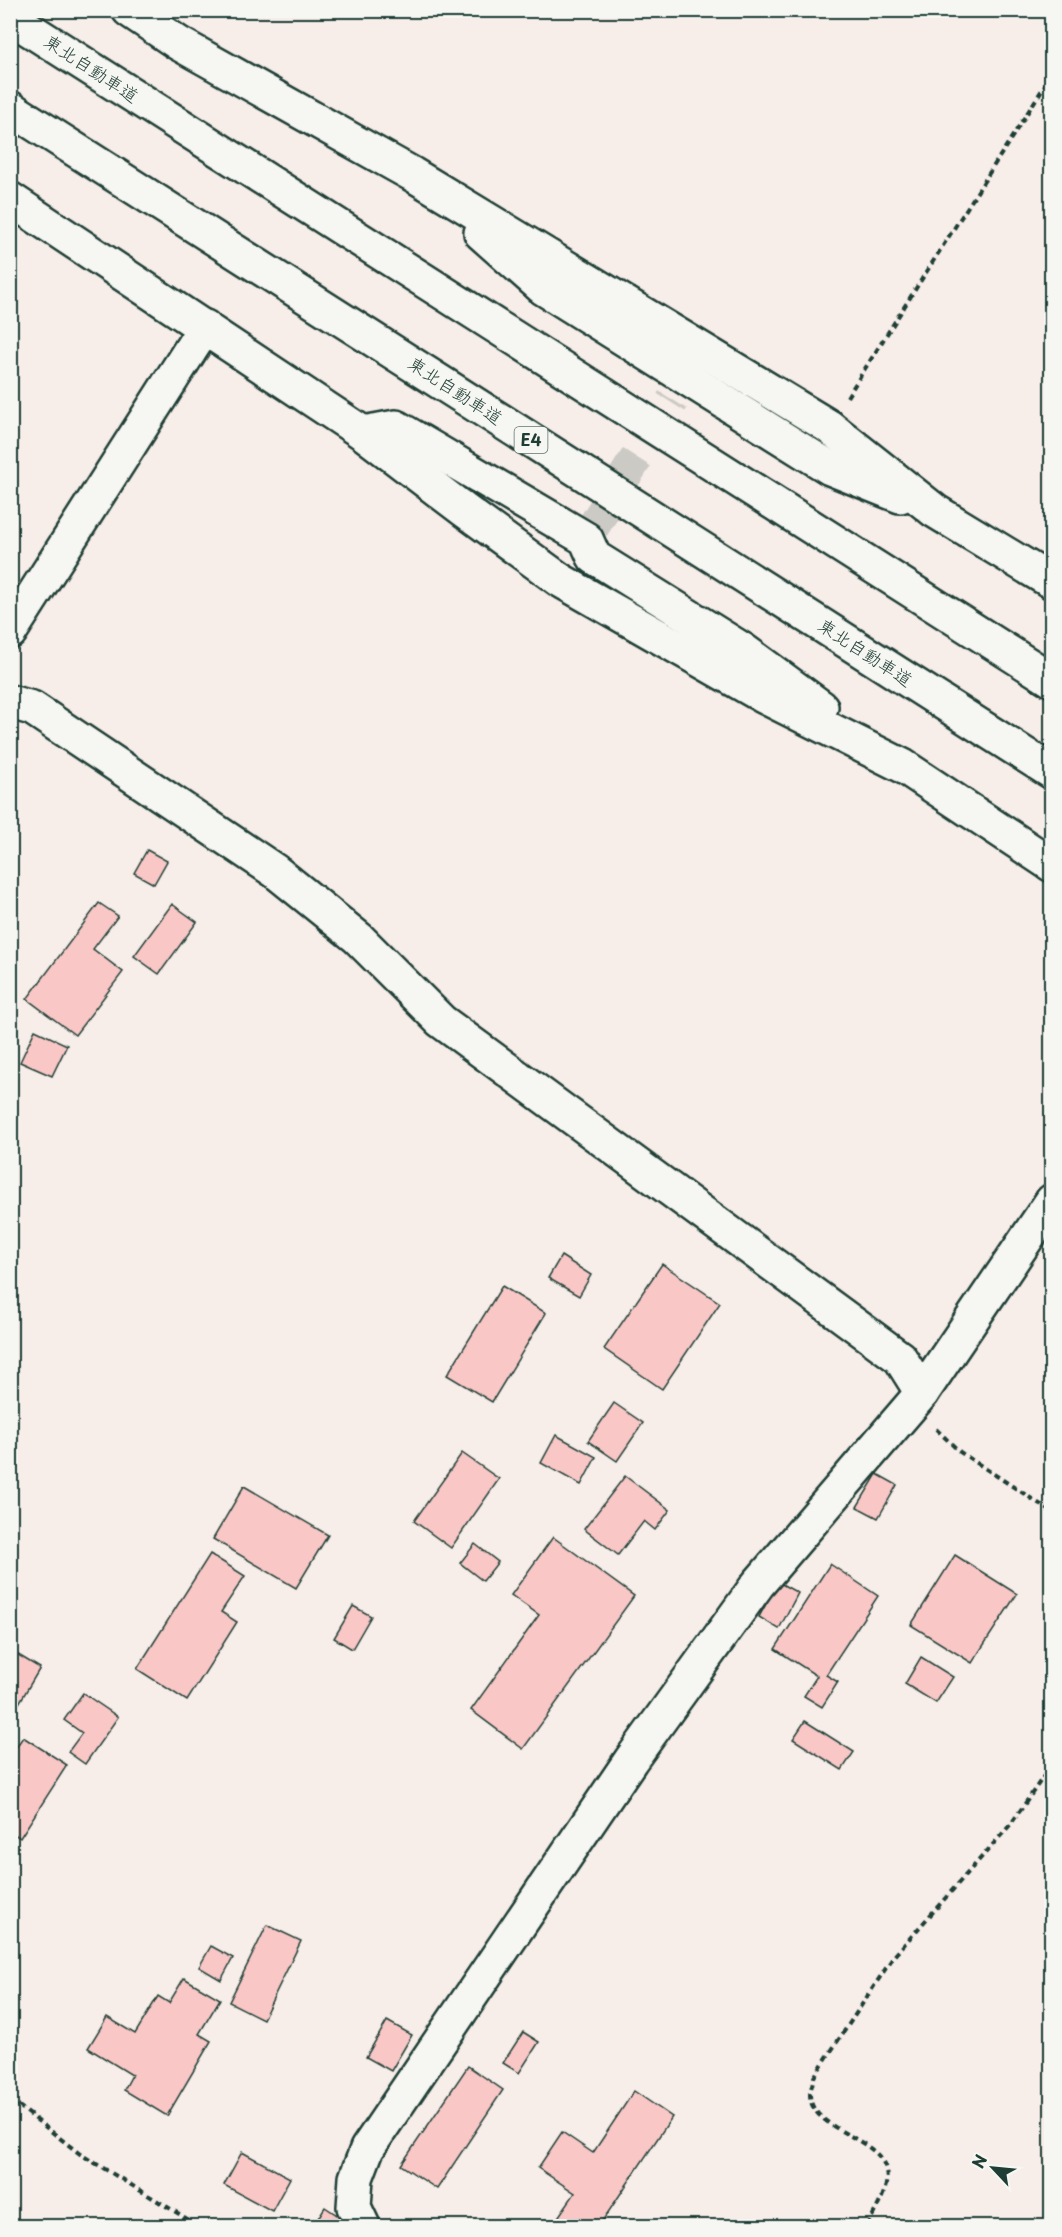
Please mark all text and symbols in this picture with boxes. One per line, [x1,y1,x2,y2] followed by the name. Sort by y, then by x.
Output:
[39,27,144,108] street label: 東北自動車道
[403,349,508,430] street label: 東北自動車道
[514,427,548,453] road number: E4
[813,611,918,692] street label: 東北自動車道
[963,2138,1023,2198] north arrow
[965,2150,992,2172] text: N

